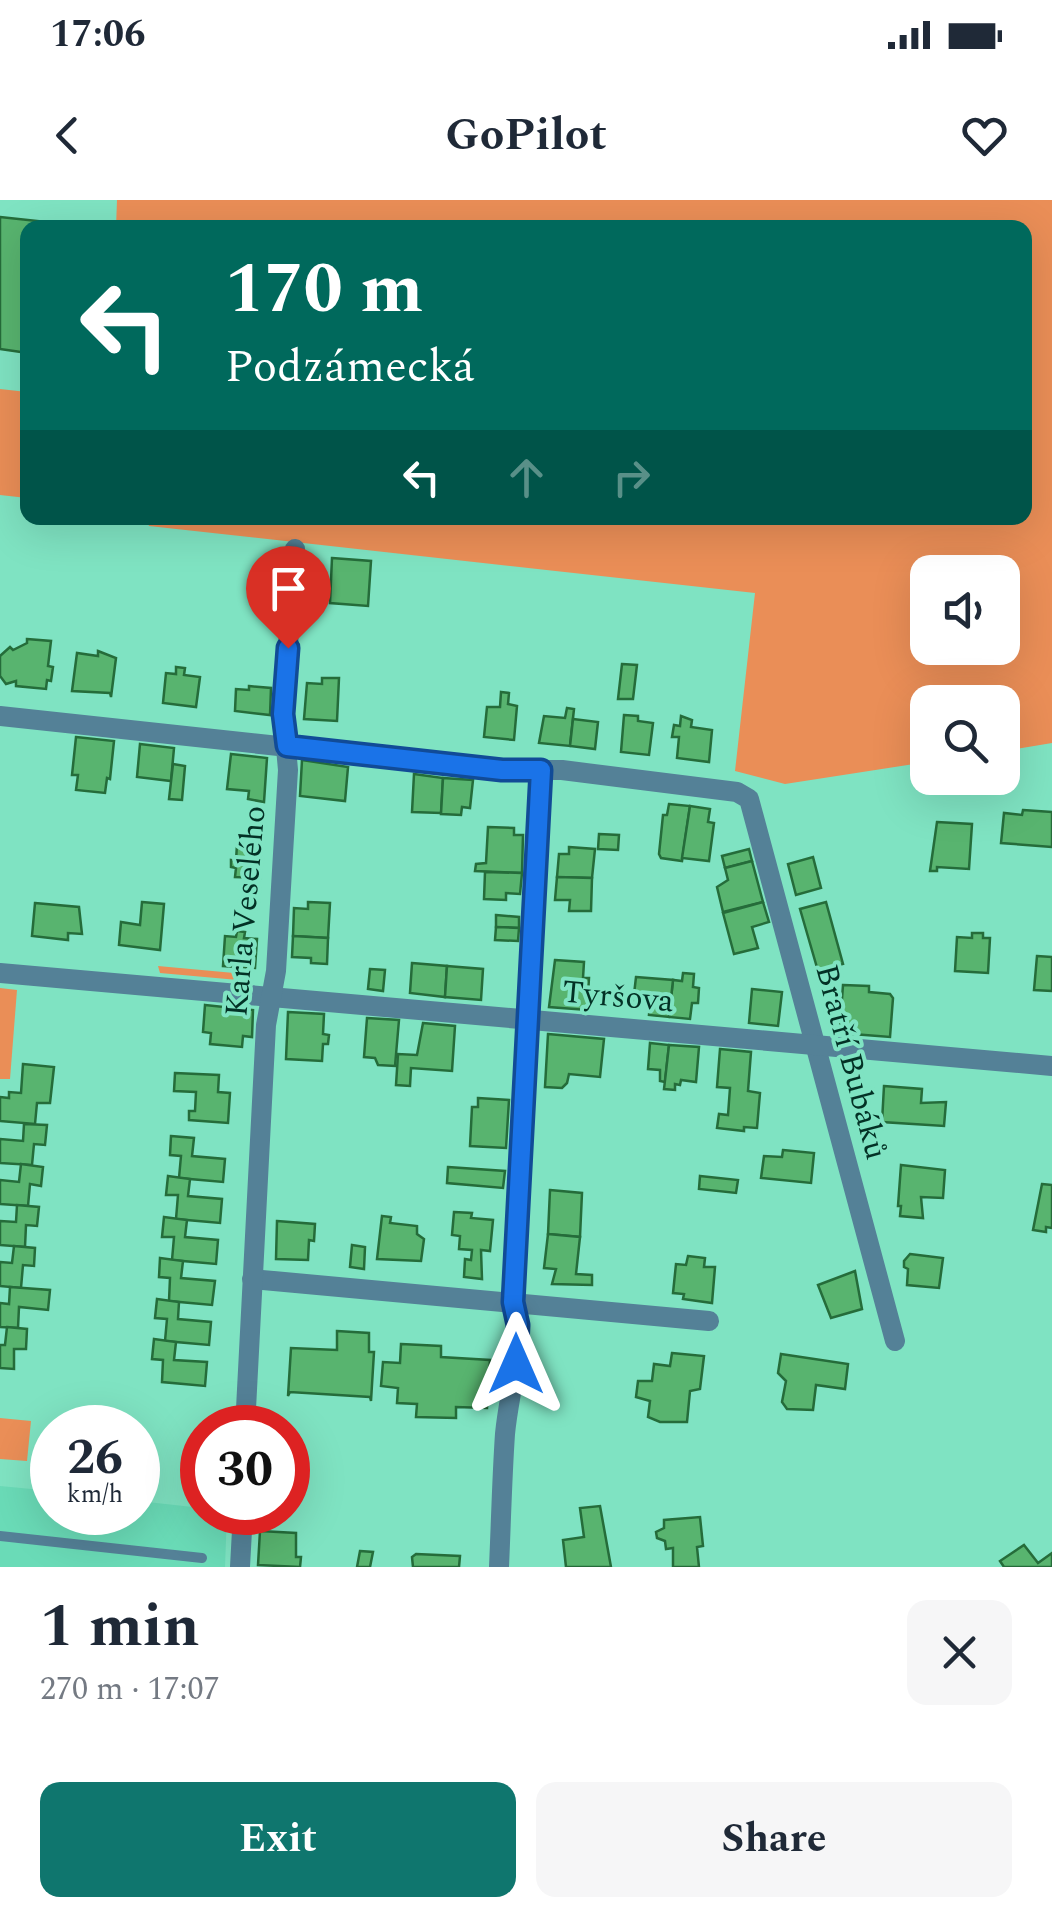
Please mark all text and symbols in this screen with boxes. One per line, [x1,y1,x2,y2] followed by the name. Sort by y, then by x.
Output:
[50,6,145,64] text: 17:06
[445,101,607,170] text: GoPilot
[40,108,95,163] icon: back
[957,108,1012,163] icon: heart
[225,237,423,343] text: 170 m
[60,260,190,390] icon: left
[225,333,475,402] text: Podzámecká
[394,450,449,505] icon: left
[499,450,554,505] icon: ahead
[604,450,659,505] icon: right
[246,546,331,649] pin
[910,555,1020,795] map controls
[910,555,1020,665] button: sound
[261,561,316,616] icon: arrive
[910,685,1020,795] button: search
[212,804,280,1018] street label: Karla Veselého
[801,959,901,1165] street label: Bratří Bubáků
[560,968,676,1026] street label: Tyršova
[464,1312,568,1416] position arrow
[180,1405,310,1535] speed limit sign: 30
[67,1420,123,1496] text: 26
[67,1476,123,1514] text: km/h
[40,1581,200,1673] text: 1 min
[907,1600,1012,1705] button: close
[40,1665,220,1714] text: 270 m · 17:07
[40,1782,516,1897] button: Exit
[536,1782,1012,1897] button: Share

